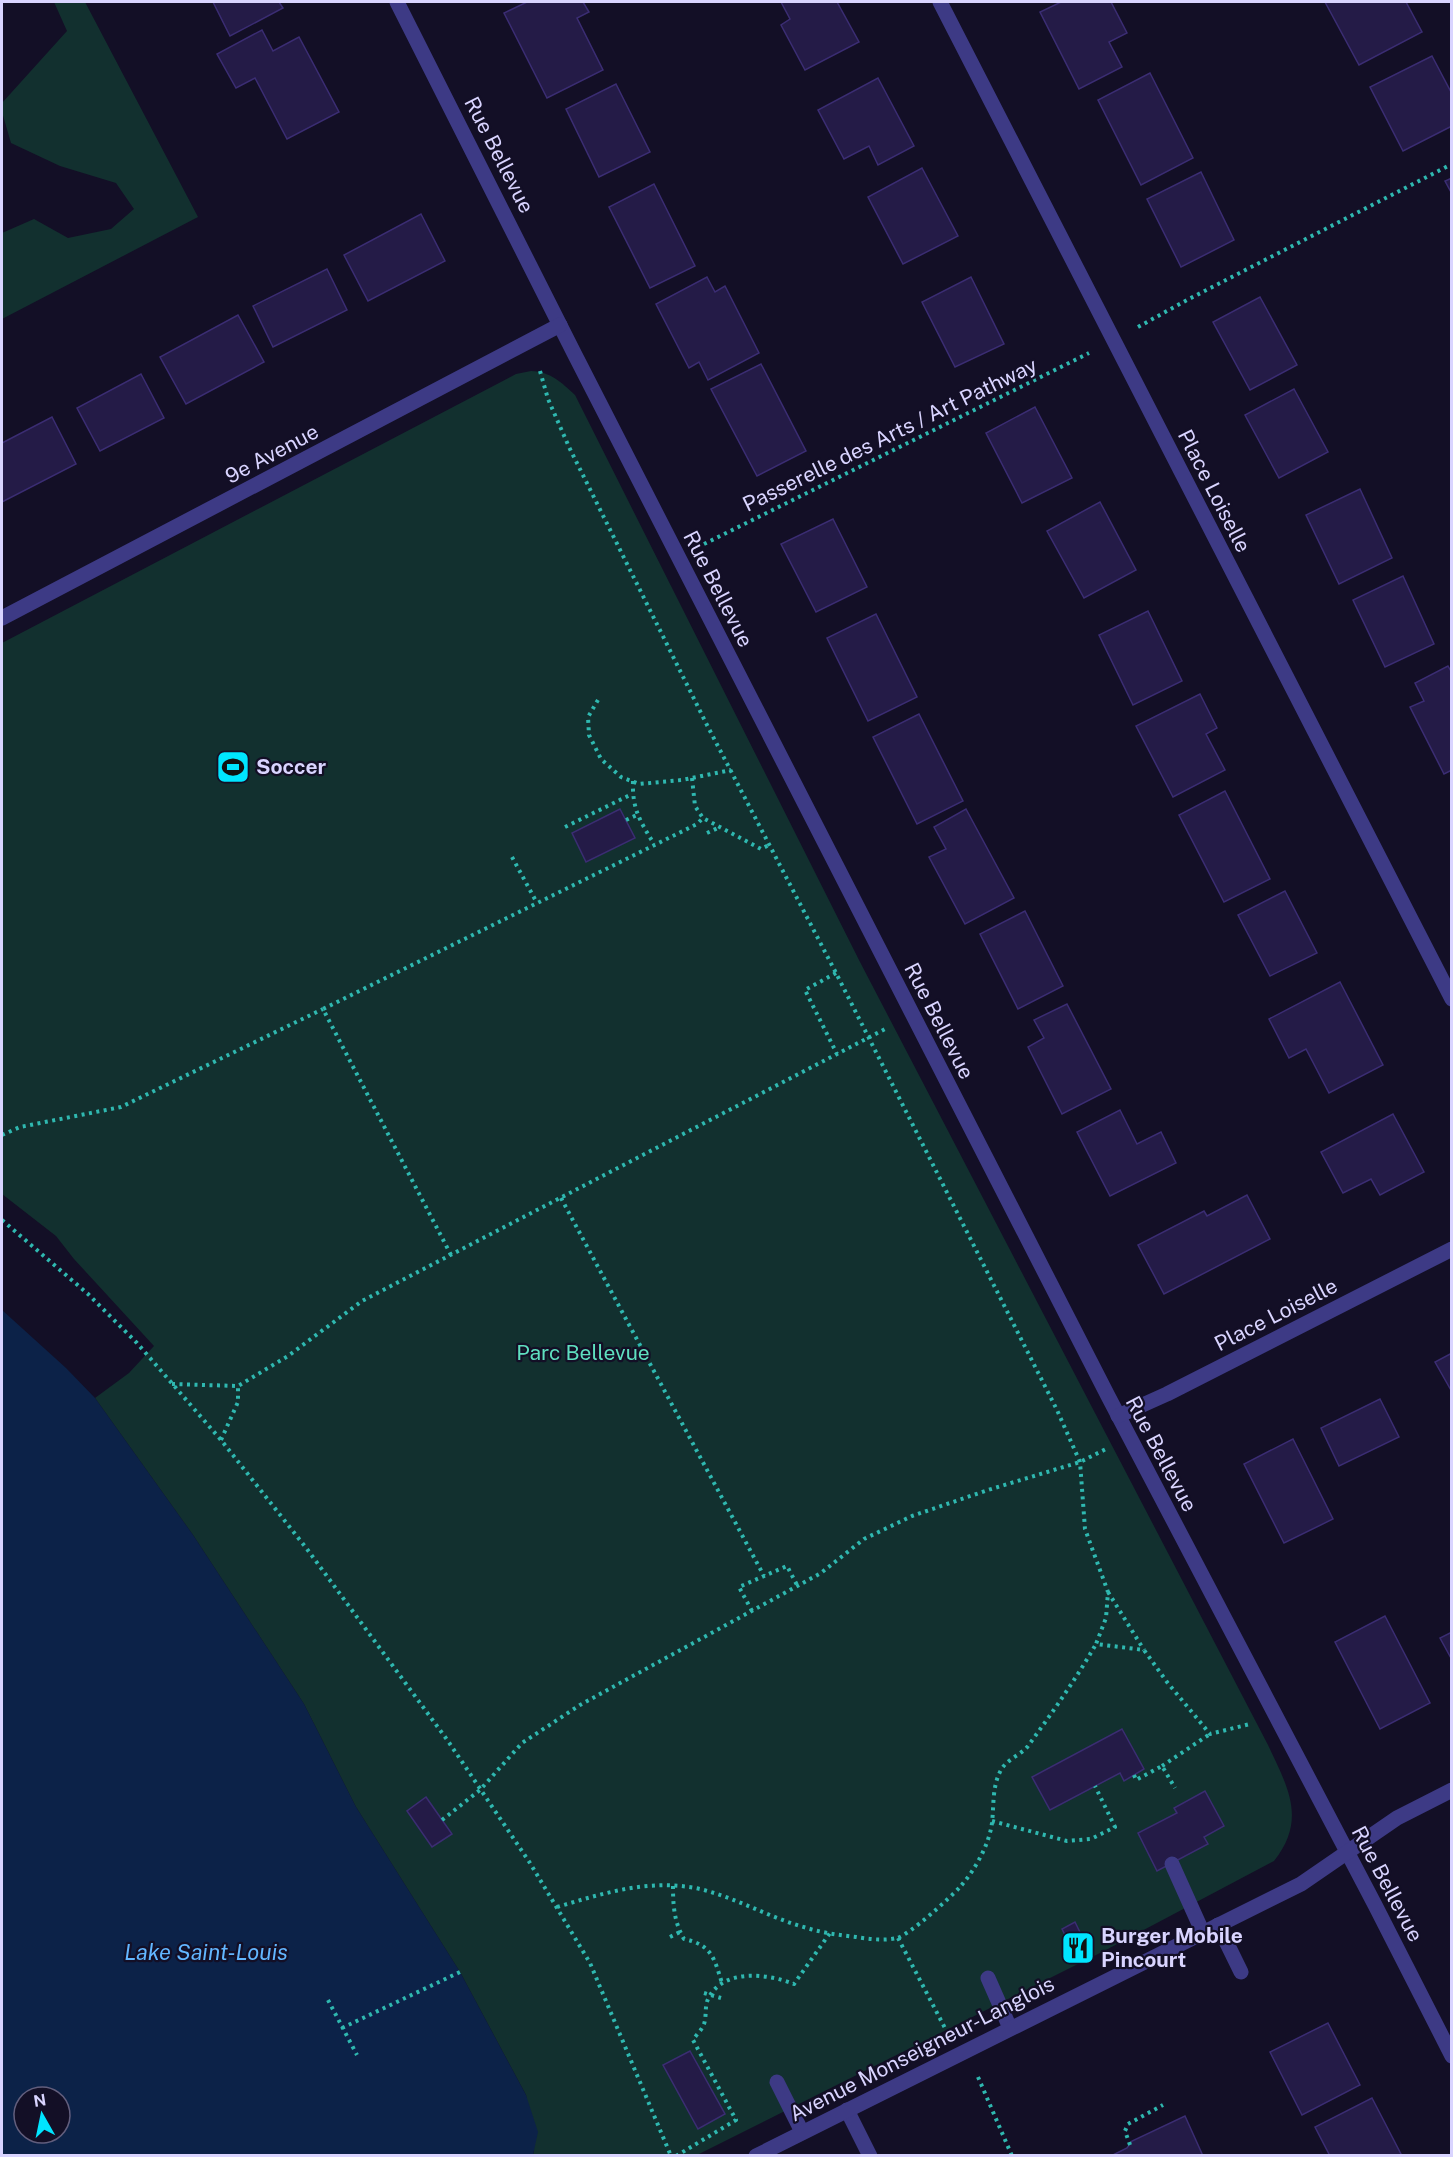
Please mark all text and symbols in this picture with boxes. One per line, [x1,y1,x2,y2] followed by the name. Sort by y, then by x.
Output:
[459,92,540,217] street label: Rue Bellevue
[739,352,1041,517] street label: Passerelle des Arts / Art Pathway
[221,419,323,489] street label: 9e Avenue
[1173,425,1256,556] street label: Place Loiselle
[678,526,759,651] street label: Rue Bellevue
[215,749,251,785] sports icon: Soccer
[256,754,327,779] place label: Soccer
[899,958,980,1083] street label: Rue Bellevue
[1210,1273,1341,1356] street label: Place Loiselle
[516,1340,650,1365] park label: Parc Bellevue
[1121,1392,1202,1516] street label: Rue Bellevue
[1347,1822,1428,1946] street label: Rue Bellevue
[1101,1923,1243,1972] place label: Burger Mobile Pincourt
[1060,1930,1096,1966] restaurant icon: Burger Mobile Pincourt
[124,1939,288,1965] water label: Lake Saint-Louis
[785,1971,1058,2126] street label: Avenue Monseigneur-Langlois
[12,2085,72,2145] north arrow
[32,2090,47,2111] text: N

